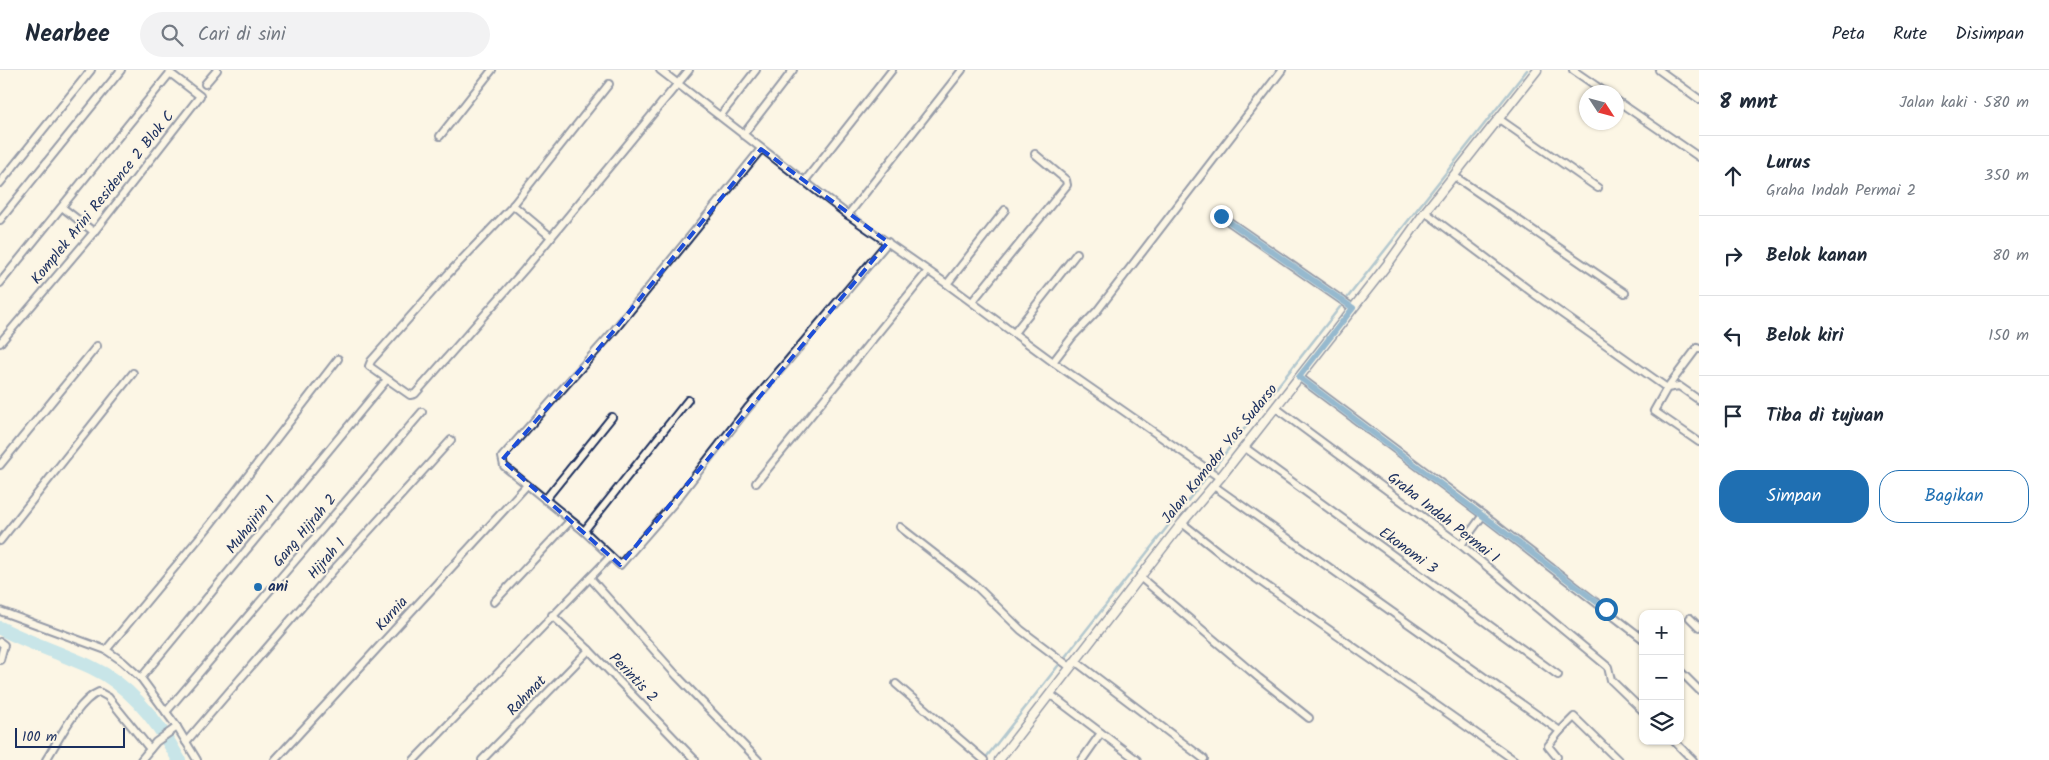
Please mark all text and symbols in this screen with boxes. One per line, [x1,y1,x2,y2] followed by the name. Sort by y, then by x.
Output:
[140,12,490,57] search box
[25,15,110,54] text: Nearbee
[198,20,285,50] text: Cari di sini
[1832,20,1865,49] text: Peta
[1893,20,1927,49] text: Rute
[1955,20,2024,49] text: Disimpan
[158,21,186,49] icon: search
[1579,85,1624,130] north arrow
[1719,86,1778,119] text: 8 mnt
[1899,90,2029,115] text: Jalan kaki · 580 m
[25,106,181,290] street label: Komplek Arini Residence 2 Blok C
[1766,148,1811,178] text: Lurus
[1719,162,1747,190] icon: ahead
[1984,163,2029,188] text: 350 m
[1766,178,1916,203] text: Graha Indah Permai 2
[1210,205,1233,228] route end
[1766,241,1867,271] text: Belok kanan
[1719,242,1747,270] icon: right
[1992,243,2029,268] text: 80 m
[1766,321,1844,351] text: Belok kiri
[1719,322,1747,350] icon: left
[1988,323,2029,348] text: 150 m
[1156,379,1284,529] street label: Jalan Komodor Yos Sudarso
[1766,401,1884,431] text: Tiba di tujuan
[1719,402,1747,430] icon: arrive
[1382,466,1504,570] street label: Graha Indah Permai 1
[1719,470,1869,523] button: Simpan
[1879,470,2029,523] button: Bagikan
[267,489,343,573] street label: Gang Hijrah 2
[220,490,282,559] street label: Muhajirin 1
[1374,521,1443,581] street label: Ekonomi 3
[302,533,352,585] street label: Hijrah 1
[268,575,289,599] place label: ani
[252,581,264,593] marker: ani
[370,591,414,637] street label: Kurnia
[1595,598,1618,621] route start
[1639,610,1684,745] map controls
[1639,610,1684,655] button: +
[603,647,663,709] street label: Perintis 2
[1639,655,1684,700] button: −
[501,670,553,722] street label: Rahmat
[1639,700,1684,745] button: layers
[15,725,125,748] scale bar
[22,726,57,748] text: 100 m

